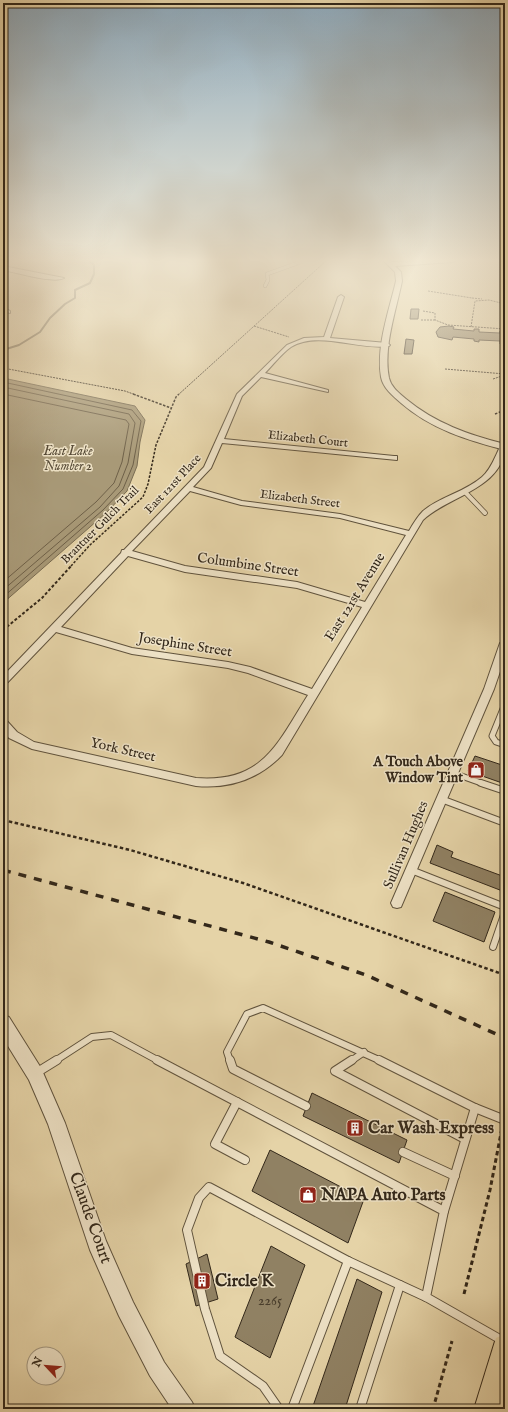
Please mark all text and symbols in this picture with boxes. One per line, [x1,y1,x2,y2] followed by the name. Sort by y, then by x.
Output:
[267,427,349,451] street label: Elizabeth Court
[43,443,93,475] water label: East Lake Number 2
[142,451,205,517] street label: East 121st Place
[58,482,143,567] street label: Brantner Gulch Trail
[259,487,341,511] street label: Elizabeth Street
[196,549,300,581] street label: Columbine Street
[321,549,390,645] street label: East 121st Avenue
[135,628,233,661] street label: Josephine Street
[89,734,158,766] street label: York Street
[372,753,464,787] place label: A Touch Above Window Tint
[466,760,486,780] shop icon: A Touch Above Window Tint
[379,798,433,892] street label: Sullivan Hughes
[345,1118,365,1138] building icon: Car Wash Express
[368,1118,494,1139] place label: Car Wash Express
[64,1169,116,1267] street label: Claude Court
[298,1185,318,1205] shop icon: NAPA Auto Parts
[320,1185,446,1206] place label: NAPA Auto Parts
[192,1271,212,1291] building icon: Circle K
[215,1271,274,1292] place label: Circle K
[258,1292,282,1310] house number: 2265
[26,1346,66,1386] north arrow
[29,1354,46,1370] text: N

